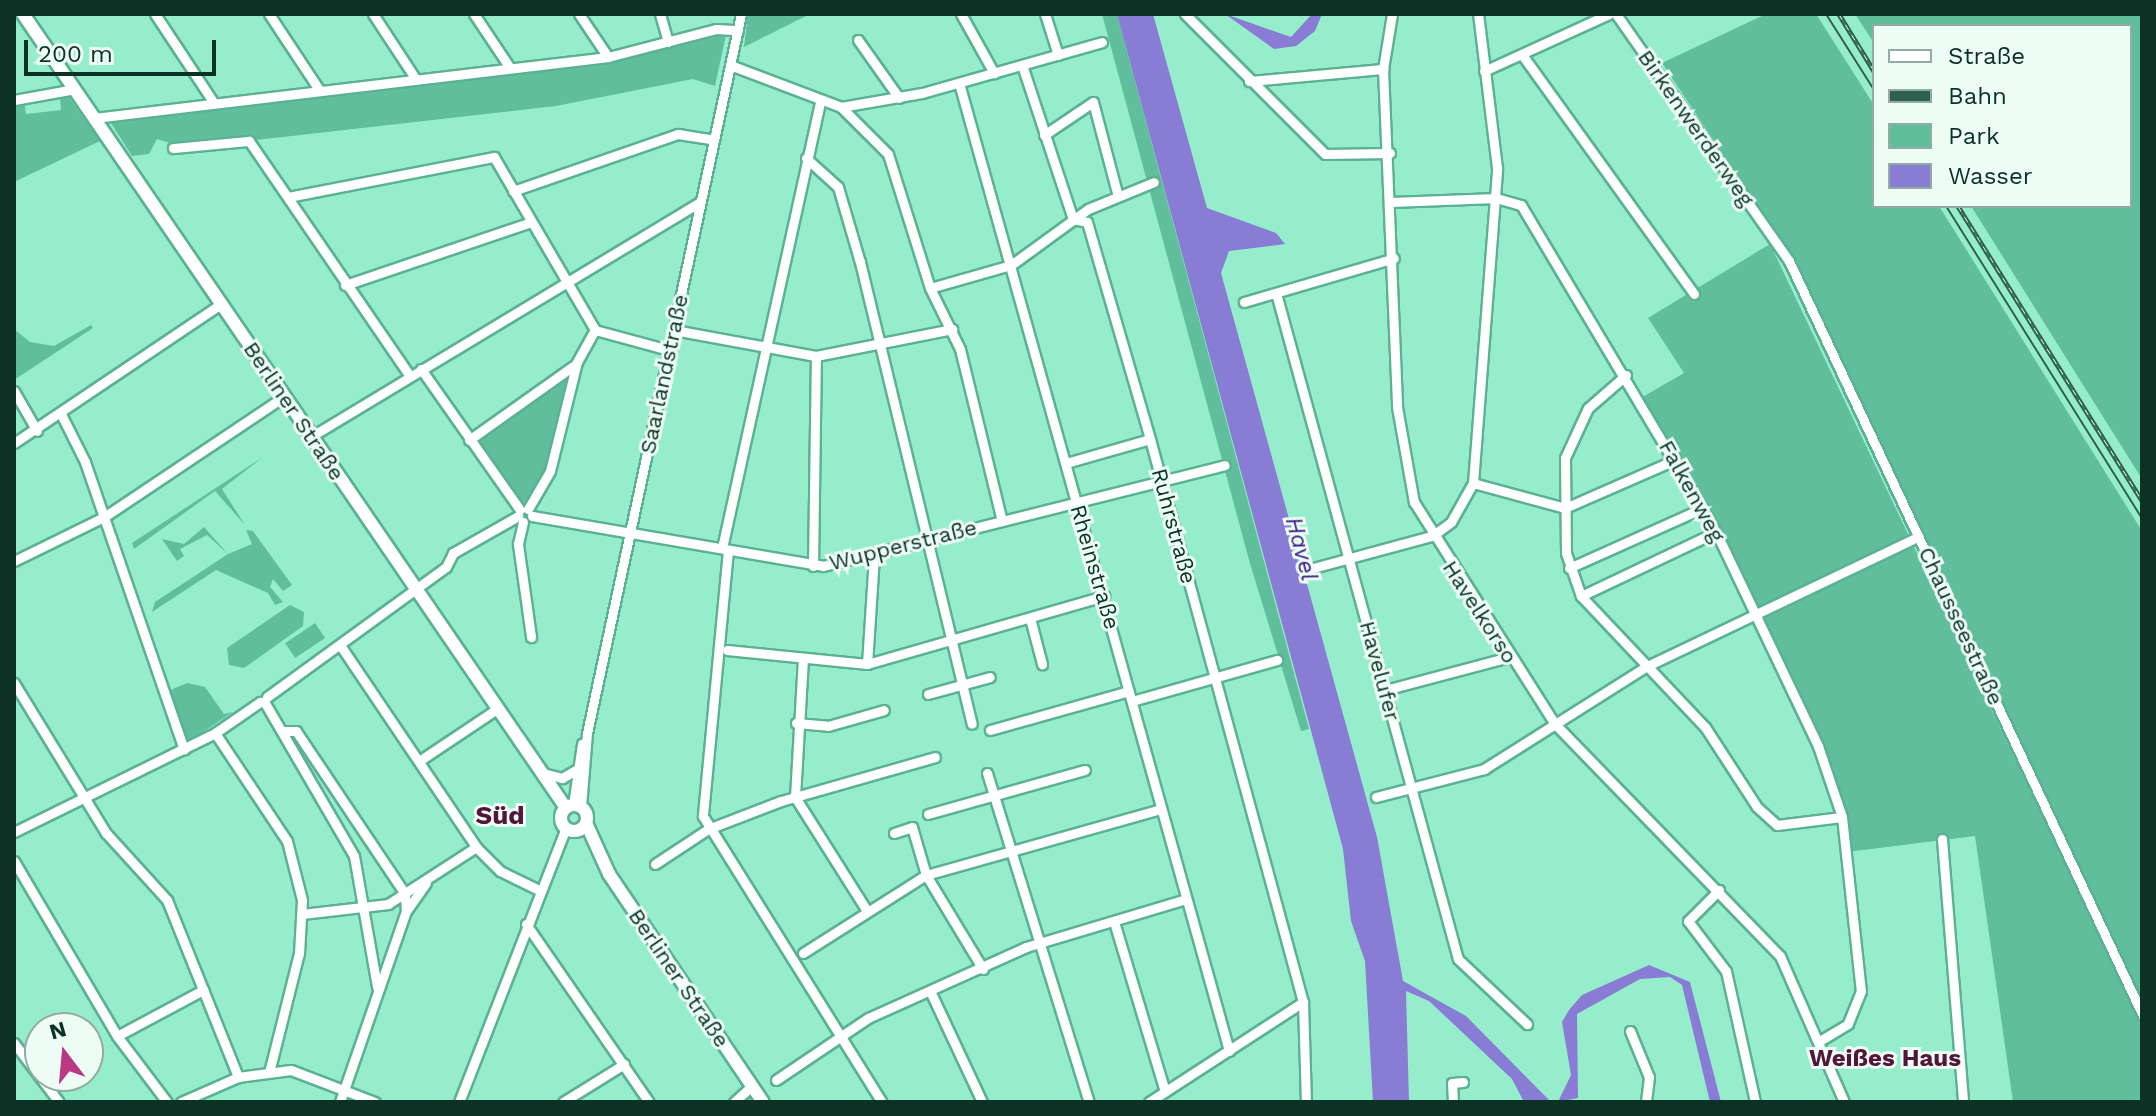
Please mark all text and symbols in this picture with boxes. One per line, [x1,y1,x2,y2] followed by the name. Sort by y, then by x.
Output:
[28,24,220,74] scale bar
[1872,24,2132,208] legend
[38,40,113,68] text: 200 m
[1948,42,2025,70] text: Straße
[1632,45,1760,211] street label: Birkenwerderweg
[1948,82,2007,110] text: Bahn
[1948,122,2000,150] text: Park
[1948,162,2033,190] text: Wasser
[634,292,694,456] street label: Saarlandstraße
[238,336,350,486] street label: Berliner Straße
[1653,436,1731,546] street label: Falkenweg
[1146,465,1202,587] street label: Ruhrstraße
[1065,502,1125,632] street label: Rheinstraße
[826,514,980,576] street label: Wupperstraße
[1279,514,1323,584] water label: Havel
[1913,543,2009,709] street label: Chausseestraße
[1437,556,1523,668] street label: Havelkorso
[1354,618,1406,724] street label: Havelufer
[475,800,525,832] district label: Süd
[623,903,735,1053] street label: Berliner Straße
[24,1012,104,1092] north arrow
[47,1016,69,1045] text: N
[1809,1045,1961,1073] district label: Weißes Haus

